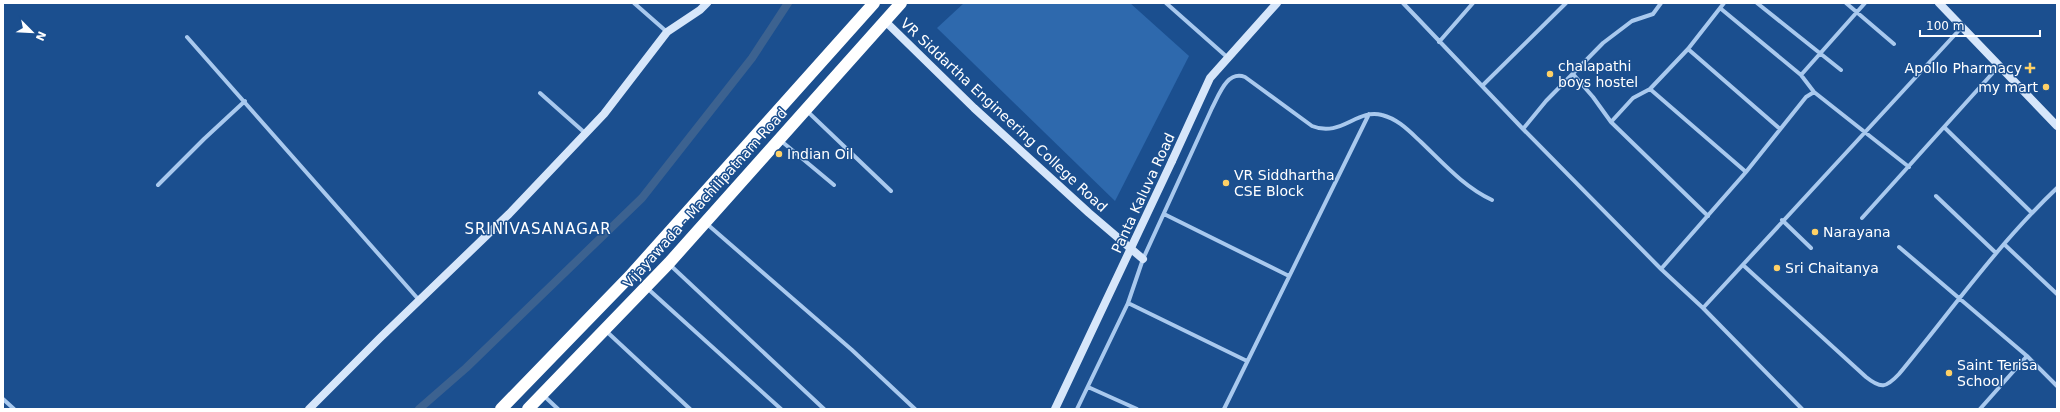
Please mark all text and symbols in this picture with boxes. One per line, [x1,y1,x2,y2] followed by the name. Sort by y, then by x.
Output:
[12,12,52,52] north arrow
[1920,12,2040,38] scale bar
[898,15,1110,215] street label: VR Siddartha Engineering College Road
[1926,19,1964,33] text: 100 m
[33,29,48,43] text: N
[1558,58,1638,90] place label: chalapathi boys hostel
[1905,60,2022,76] place label: Apollo Pharmacy
[2025,63,2035,73] marker: Apollo Pharmacy
[1545,69,1555,79] marker: chalapathi boys hostel
[1978,79,2039,95] place label: my mart
[2041,82,2051,92] marker: my mart
[620,105,790,291] street label: Vijayawada - Machilipatnam Road
[1108,130,1178,256] street label: Panta Kaluva Road
[787,146,853,162] place label: Indian Oil
[774,149,784,159] marker: Indian Oil
[1234,167,1334,199] place label: VR Siddhartha CSE Block
[1221,178,1231,188] marker: VR Siddhartha CSE Block
[464,220,612,238] district label: SRINIVASANAGAR
[1823,224,1891,240] place label: Narayana
[1810,227,1820,237] marker: Narayana
[1785,260,1879,276] place label: Sri Chaitanya
[1772,263,1782,273] marker: Sri Chaitanya
[1957,357,2037,389] place label: Saint Terisa School
[1944,368,1954,378] marker: Saint Terisa School

